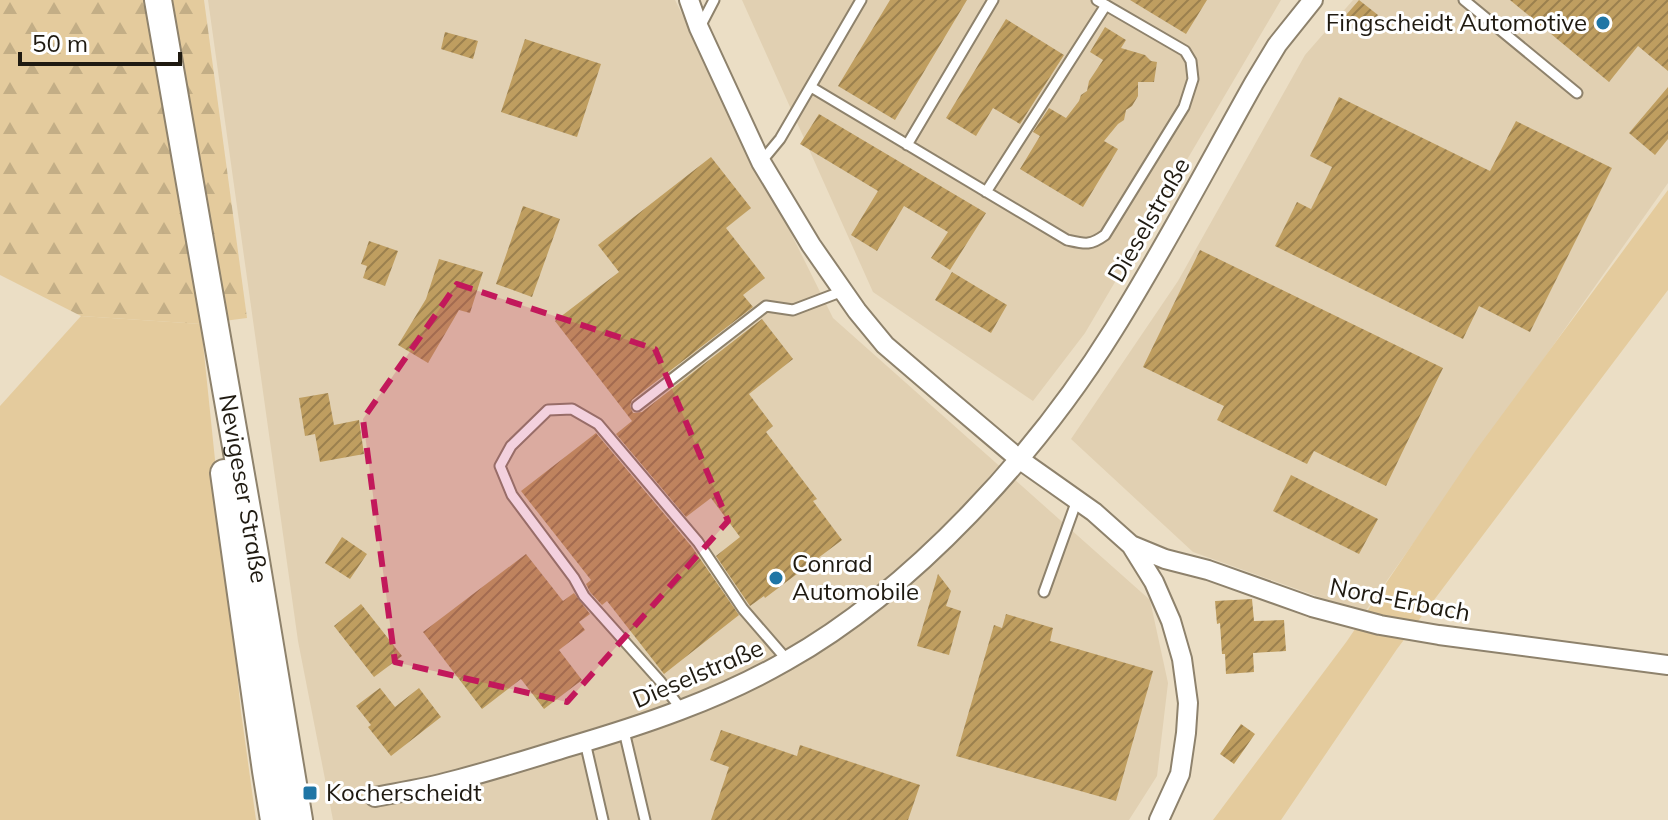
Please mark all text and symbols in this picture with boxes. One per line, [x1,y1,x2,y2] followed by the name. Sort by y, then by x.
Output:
[1326,7,1587,37] place label: Fingscheidt Automotive
[1594,14,1612,32] marker: Fingscheidt Automotive
[20,16,180,66] scale bar
[32,28,88,58] text: 50 m
[1100,152,1196,287] street label: Dieselstraße
[213,392,275,585] street label: Nevigeser Straße
[792,548,919,606] place label: Conrad Automobile
[767,569,785,587] marker: Conrad Automobile
[1327,571,1473,627] street label: Nord-Erbach
[628,632,767,714] street label: Dieselstraße
[326,777,482,807] place label: Kocherscheidt
[301,784,319,802] marker: Kocherscheidt

